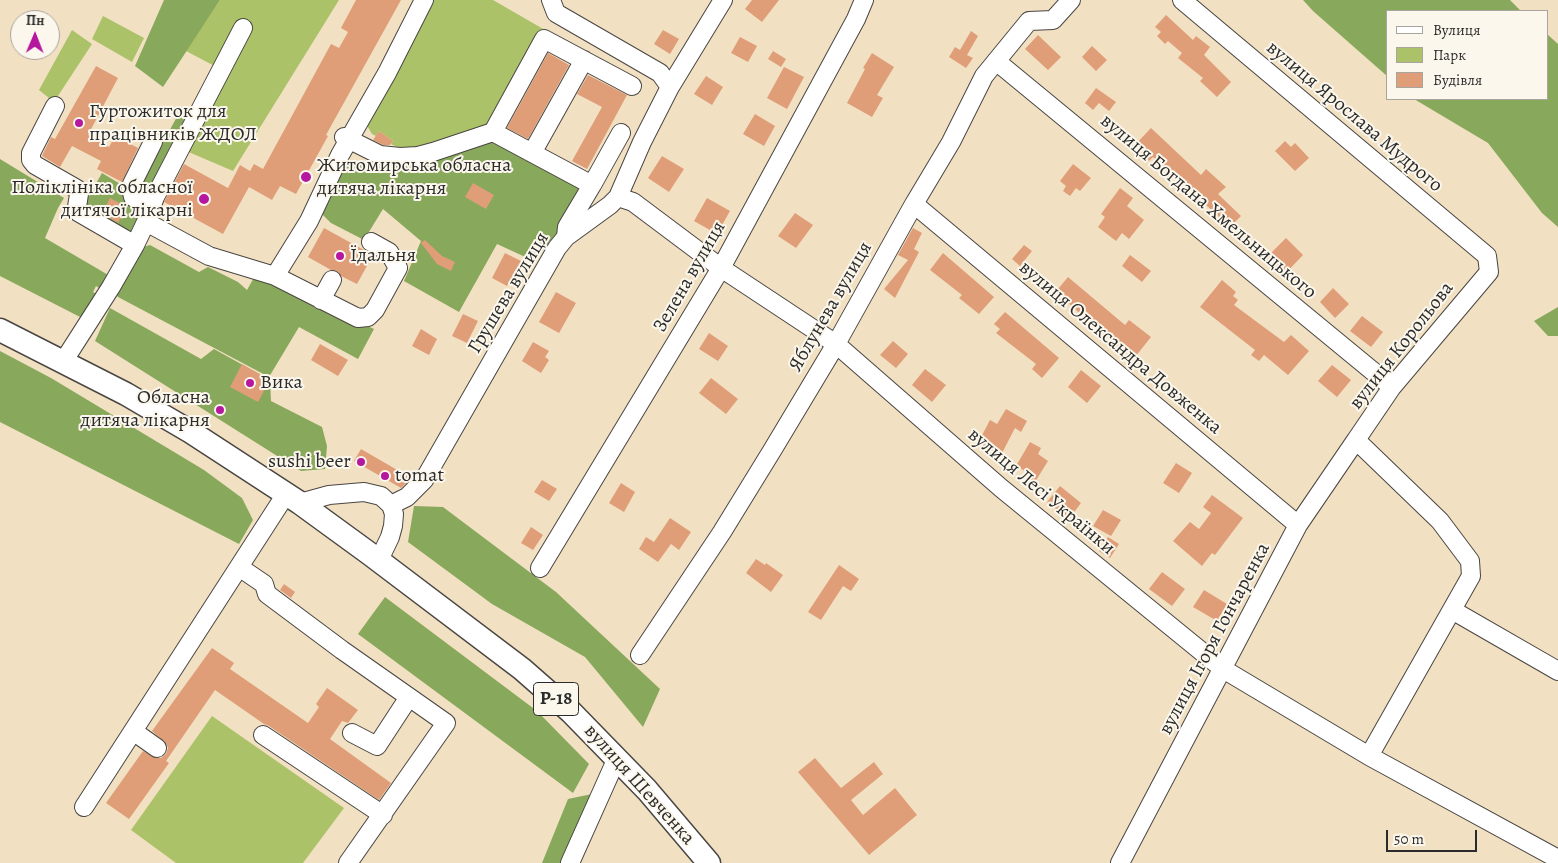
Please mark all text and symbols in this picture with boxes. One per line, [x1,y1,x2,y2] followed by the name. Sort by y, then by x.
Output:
[10,10,60,60] north arrow
[1386,10,1548,100] legend
[26,11,45,30] text: Пн
[1433,20,1480,40] text: Вулиця
[1261,36,1447,198] street label: вулиця Ярослава Мудрого
[1433,45,1466,65] text: Парк
[1433,70,1482,90] text: Будівля
[89,100,257,147] place label: Гуртожиток для працiвникiв ЖДОЛ
[1095,109,1321,305] street label: вулиця Богдана Хмельницького
[73,117,85,129] marker: Гуртожиток для працiвникiв ЖДОЛ
[317,154,511,201] place label: Житомирська обласна дитяча лікарня
[299,170,313,184] marker: Житомирська обласна дитяча лікарня
[11,176,193,223] place label: Поліклініка обласної дитячої лікарні
[197,192,211,206] marker: Поліклініка обласної дитячої лікарні
[649,217,731,337] street label: Зелена вулиця
[463,228,555,358] street label: Грушева вулиця
[784,238,878,376] street label: Яблунева вулиця
[350,244,416,268] place label: Їдальня
[334,250,346,262] marker: Їдальня
[1014,256,1226,440] street label: вулиця Олександра Довженка
[1345,277,1459,415] street label: вулиця Корольова
[260,371,303,395] place label: Вика
[244,377,256,389] marker: Вика
[81,386,210,433] place label: Обласна дитяча лікарня
[214,404,226,416] marker: Обласна дитяча лікарня
[962,423,1120,561] street label: вулиця Лесі Українки
[268,450,351,474] place label: sushi beer
[355,456,367,468] marker: sushi beer
[395,464,444,488] place label: tomat
[379,470,391,482] marker: tomat
[1154,539,1276,739] street label: вулиця Ігоря Гончаренка
[534,682,578,716] road number: Р-18
[579,720,699,850] street label: вулиця Шевченка
[1388,820,1479,852] scale bar
[1394,829,1424,849] text: 50 m

